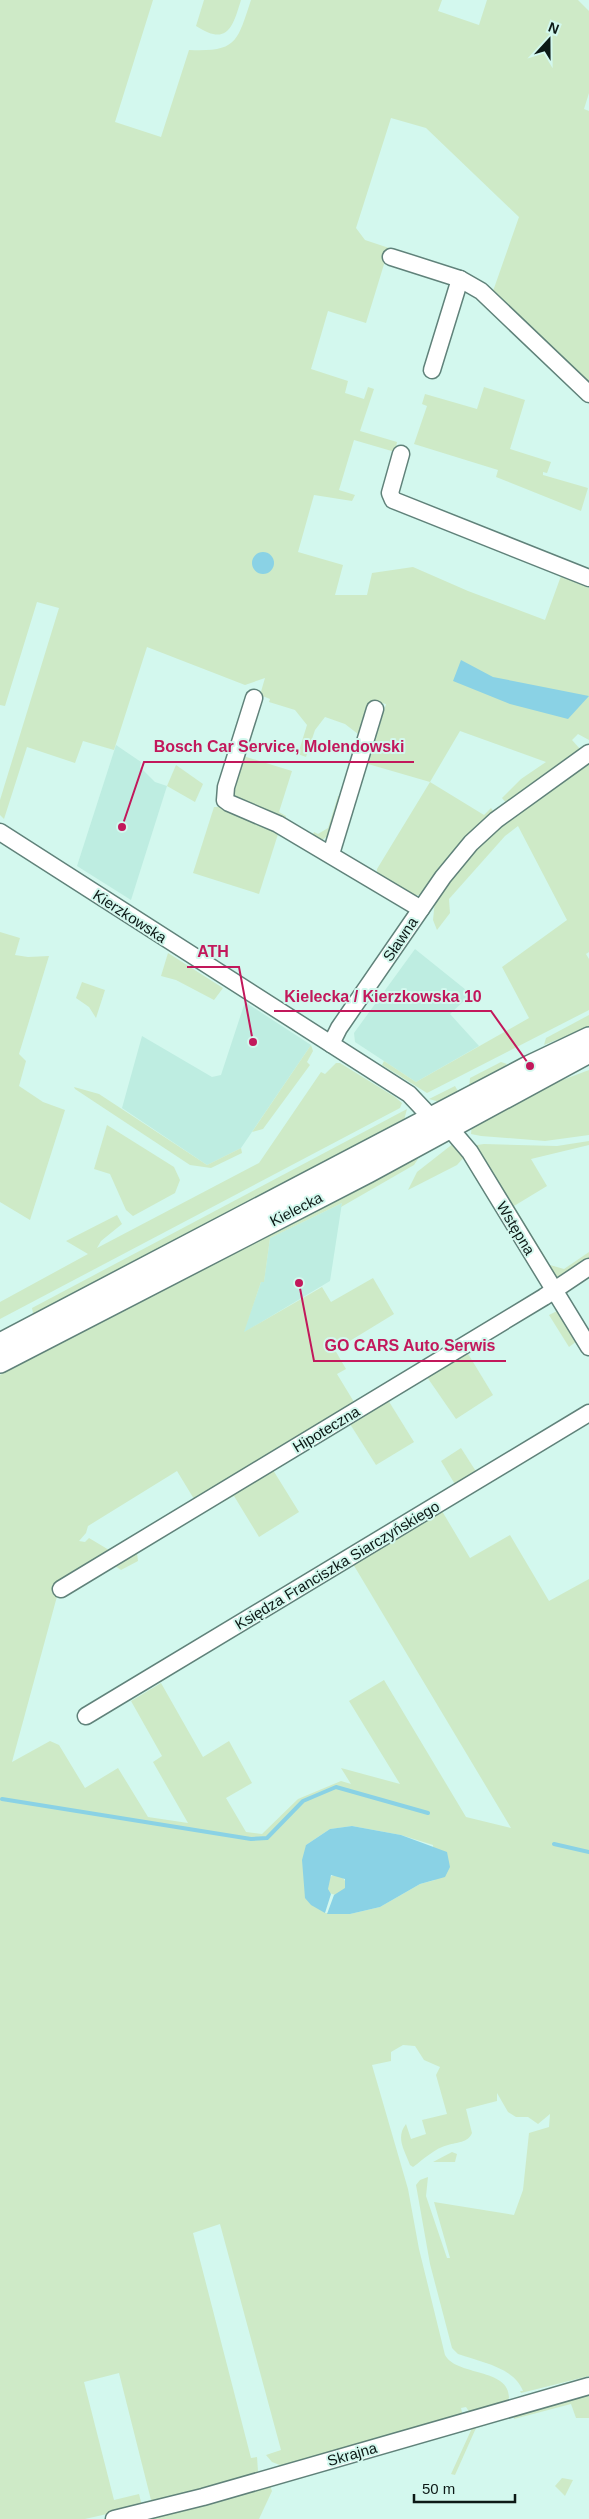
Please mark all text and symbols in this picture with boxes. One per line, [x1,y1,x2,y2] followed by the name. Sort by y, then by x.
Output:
[524,15,574,65] north arrow
[546,19,561,37] text: N
[144,731,414,762] callout: Bosch Car Service, Molendowski
[154,738,404,755] text: Bosch Car Service, Molendowski
[90,886,170,946] street label: Kierzkowska
[379,913,421,964] street label: Sławna
[187,936,239,967] callout: ATH
[197,943,229,960] text: ATH
[274,980,491,1011] callout: Kielecka / Kierzkowska 10
[284,988,482,1005] text: Kielecka / Kierzkowska 10
[267,1188,326,1229] street label: Kielecka
[493,1198,539,1258] street label: Wstępna
[314,1330,506,1361] callout: GO CARS Auto Serwis
[325,1337,496,1354] text: GO CARS Auto Serwis
[289,1402,363,1456] street label: Hipoteczna
[232,1497,442,1633] street label: Księdza Franciszka Siarczyńskiego
[325,2439,379,2469] street label: Skrajna
[414,2472,515,2504] scale bar
[422,2480,455,2497] text: 50 m

